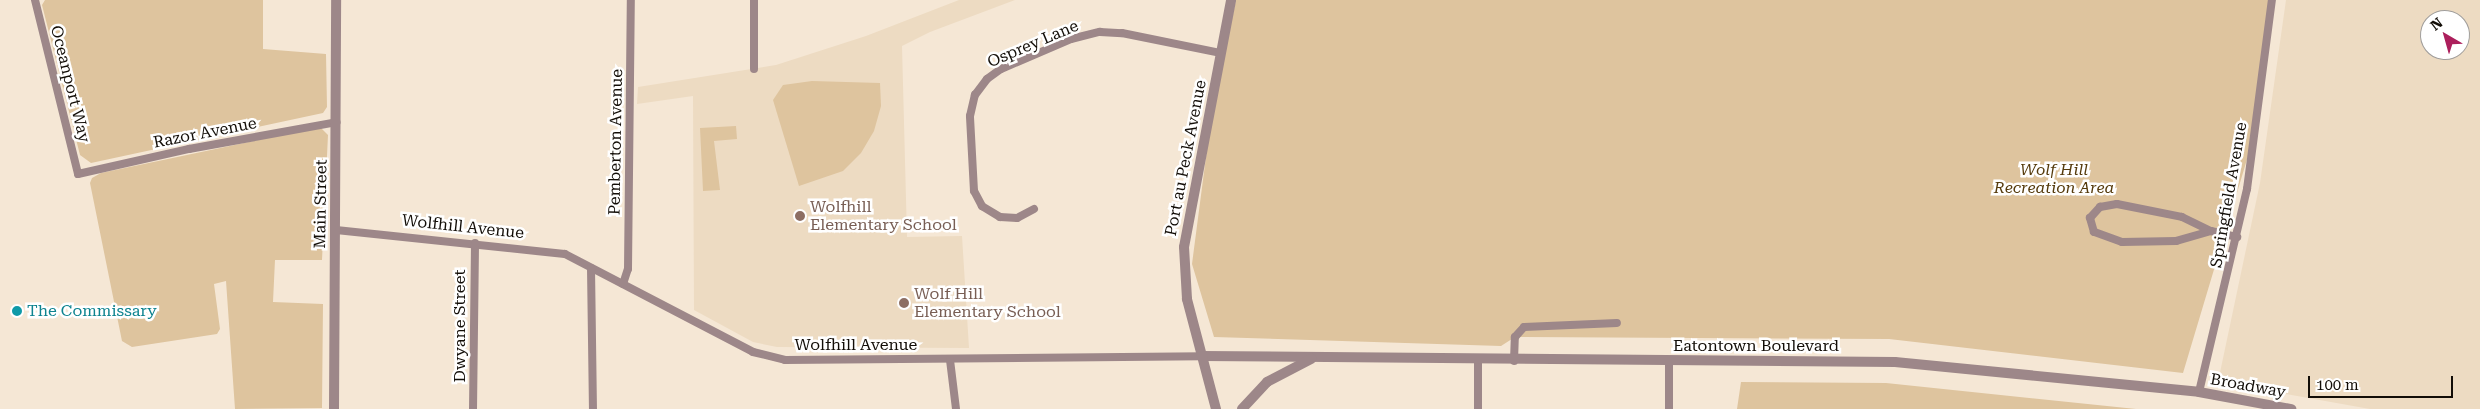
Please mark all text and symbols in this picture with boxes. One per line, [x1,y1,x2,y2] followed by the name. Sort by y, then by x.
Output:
[2420,10,2470,60] north arrow
[2427,14,2446,34] text: N
[985,16,1081,72] street label: Osprey Lane
[46,24,94,144] street label: Oceanport Way
[605,69,627,215] street label: Pemberton Avenue
[1161,78,1211,238] street label: Port au Peck Avenue
[152,114,258,152] street label: Razor Avenue
[2207,121,2251,269] street label: Springfield Avenue
[311,159,331,249] street label: Main Street
[1994,160,2114,198] park label: Wolf Hill Recreation Area
[810,197,957,235] place label: Wolfhill Elementary School
[794,210,806,222] marker: Wolfhill Elementary School
[401,211,525,243] street label: Wolfhill Avenue
[450,270,470,382] street label: Dwyane Street
[914,284,1061,322] place label: Wolf Hill Elementary School
[898,297,910,309] marker: Wolf Hill Elementary School
[27,301,157,321] place label: The Commissary
[11,305,23,317] marker: The Commissary
[795,335,917,355] street label: Wolfhill Avenue
[1673,336,1839,356] street label: Eatontown Boulevard
[2310,366,2455,398] scale bar
[2209,370,2287,402] street label: Broadway
[2316,376,2359,394] text: 100 m

